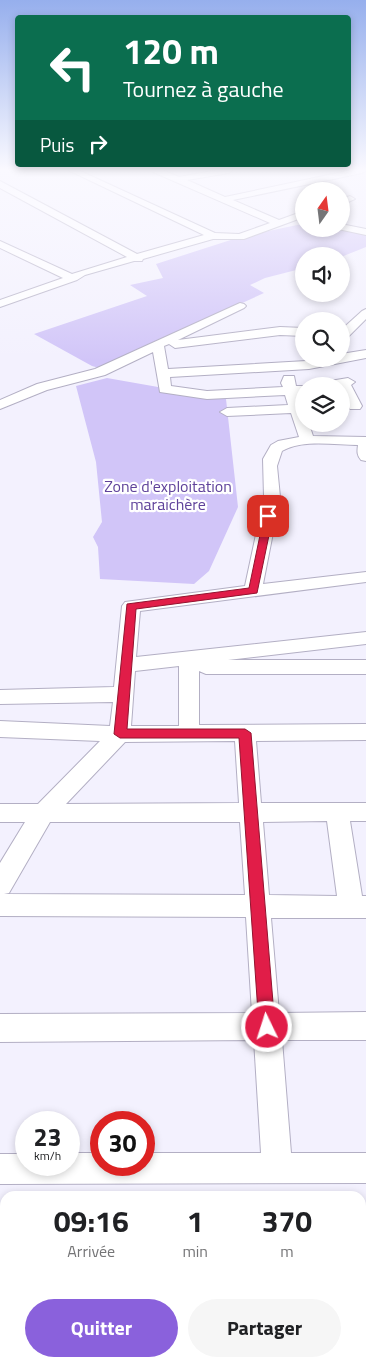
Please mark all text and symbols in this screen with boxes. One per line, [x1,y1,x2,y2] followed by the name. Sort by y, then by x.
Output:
[123,24,219,78] text: 120 m
[40,35,105,100] icon: left
[123,72,284,106] text: Tournez à gauche
[40,130,74,159] text: Puis
[84,130,112,158] icon: right
[295,182,350,238] north arrow
[295,182,350,432] map controls
[295,247,350,302] button: sound
[295,312,350,367] button: search
[295,377,350,432] button: layers
[104,474,232,516] park label: Zone d'exploitation maraichère
[247,495,289,537] pin
[254,502,282,530] icon: arrive
[240,1000,292,1052] position arrow
[90,1111,155,1176] speed limit sign: 30
[33,1118,62,1156] text: 23
[34,1146,61,1165] text: km/h
[54,1198,129,1244] text: 09:16
[187,1198,204,1244] text: 1
[262,1198,312,1244] text: 370
[67,1239,115,1263] text: Arrivée
[182,1239,208,1263] text: min
[280,1239,294,1263] text: m
[25,1299,178,1357] button: Quitter
[188,1299,341,1357] button: Partager

